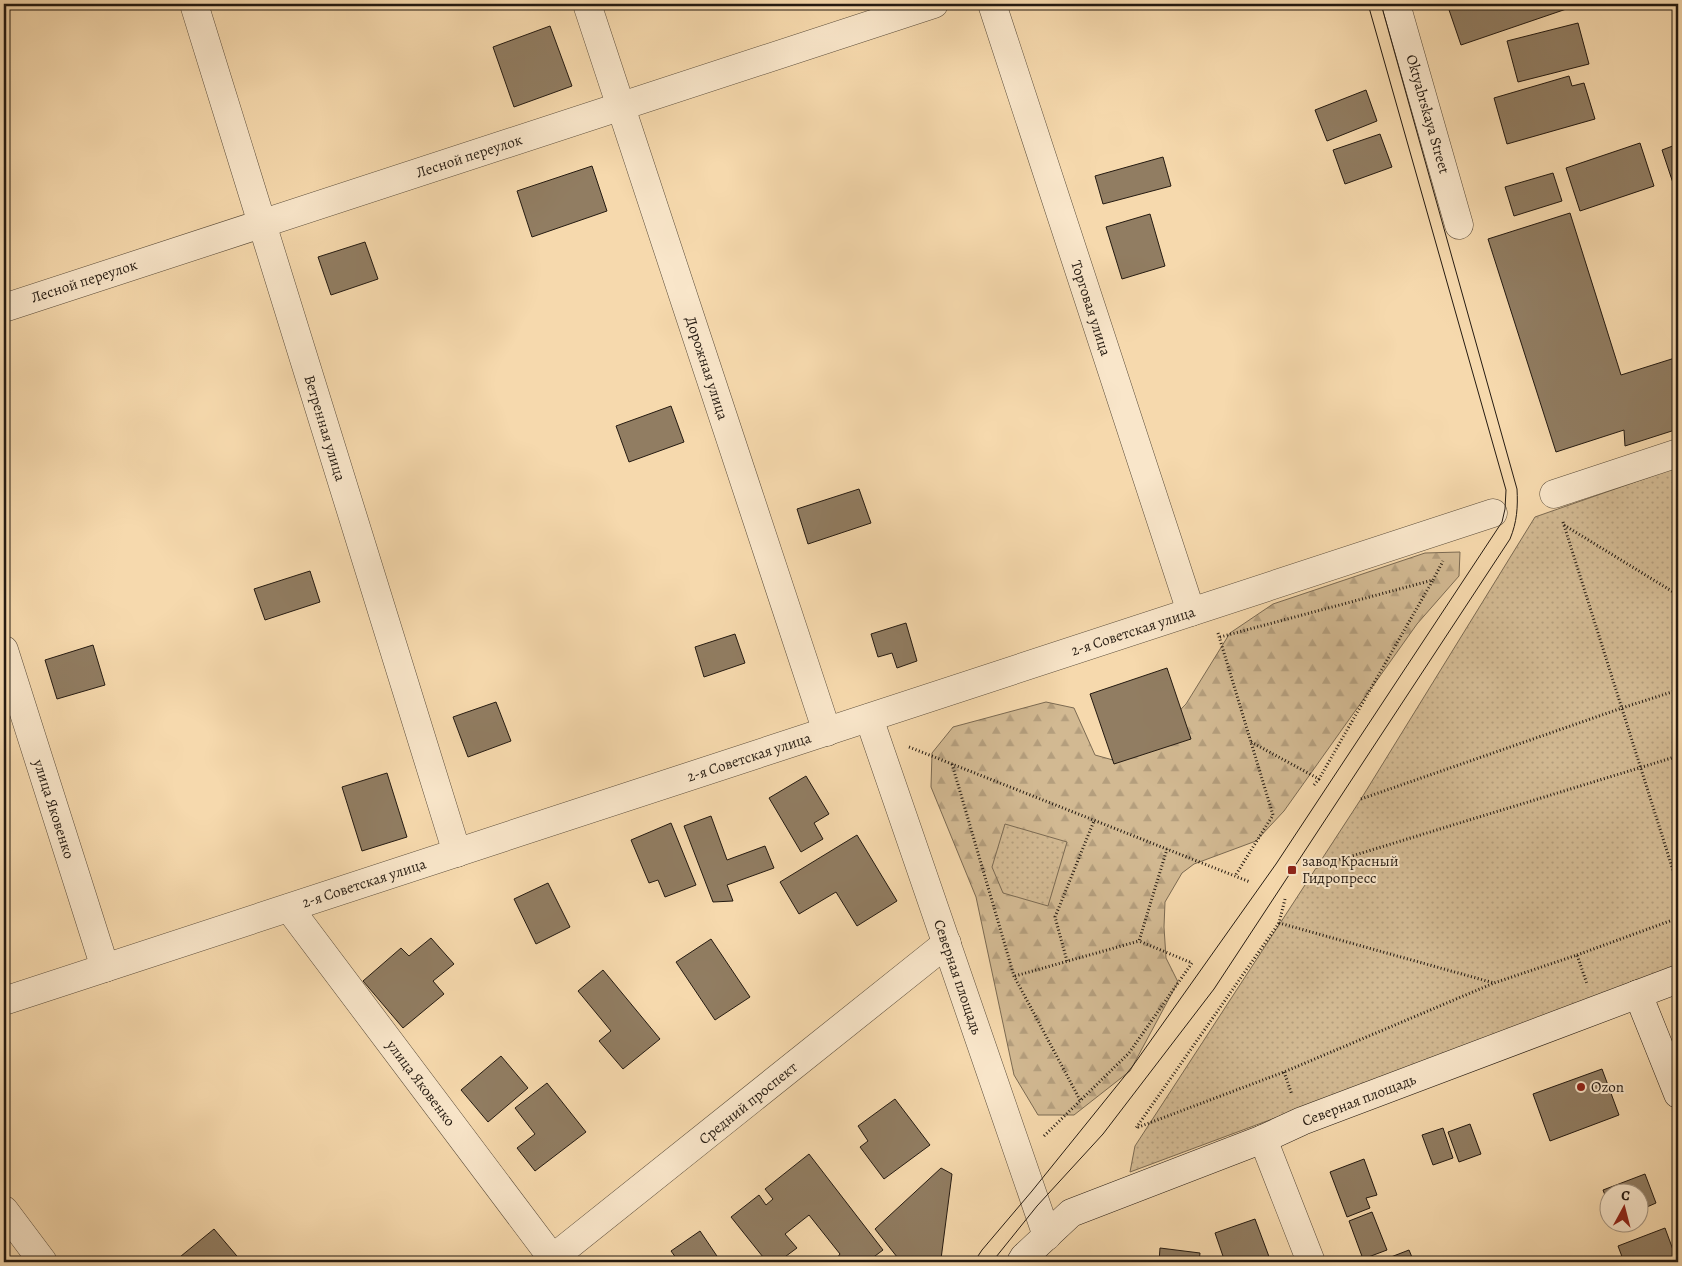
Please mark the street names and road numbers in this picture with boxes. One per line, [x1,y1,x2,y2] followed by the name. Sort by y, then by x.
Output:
[1401,52,1455,176] street label: Oktyabrskaya Street
[413,129,525,183] street label: Лесной переулок
[28,254,140,308] street label: Лесной переулок
[1066,258,1116,358] street label: Торговая улица
[681,314,733,422] street label: Дорожная улица
[299,373,351,484] street label: Ветренная улица
[1068,601,1198,661] street label: 2-я Советская улица
[684,727,814,787] street label: 2-я Советская улица
[28,756,79,861] street label: улица Яковенко
[299,853,429,913] street label: 2-я Советская улица
[929,917,987,1038] street label: Северная площадь
[381,1035,460,1130] street label: улица Яковенко
[695,1057,802,1149] street label: Средний проспект
[1299,1069,1419,1131] street label: Северная площадь

